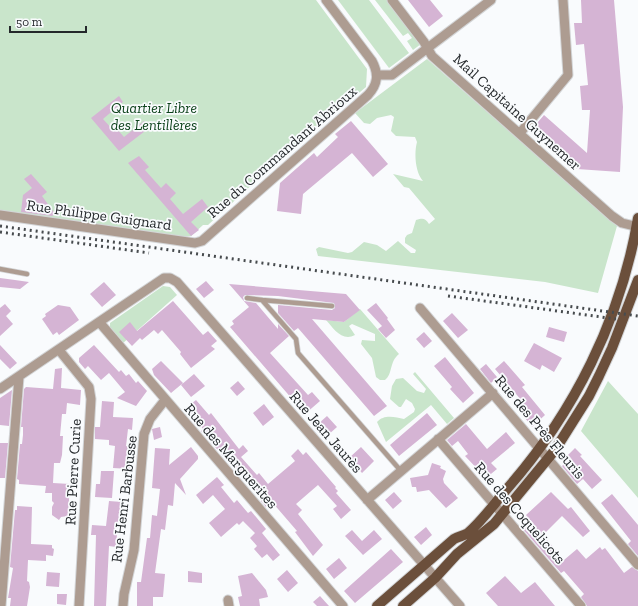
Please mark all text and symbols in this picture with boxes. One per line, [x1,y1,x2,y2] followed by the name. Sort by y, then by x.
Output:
[10,8,86,34] scale bar
[16,15,43,29] text: 50 m
[449,50,585,174] street label: Mail Capitaine Guynemer
[204,82,361,222] street label: Rue du Commandant Abrioux
[111,99,197,134] park label: Quartier Libre des Lentillères
[25,196,173,234] street label: Rue Philippe Guignard
[491,371,589,483] street label: Rue des Près Fleuris
[286,387,366,477] street label: Rue Jean Jaurès
[180,400,282,512] street label: Rue des Marguerites
[61,418,85,526] street label: Rue Pierre Curie
[107,434,141,564] street label: Rue Henri Barbusse
[471,458,569,568] street label: Rue des Coquelicots

